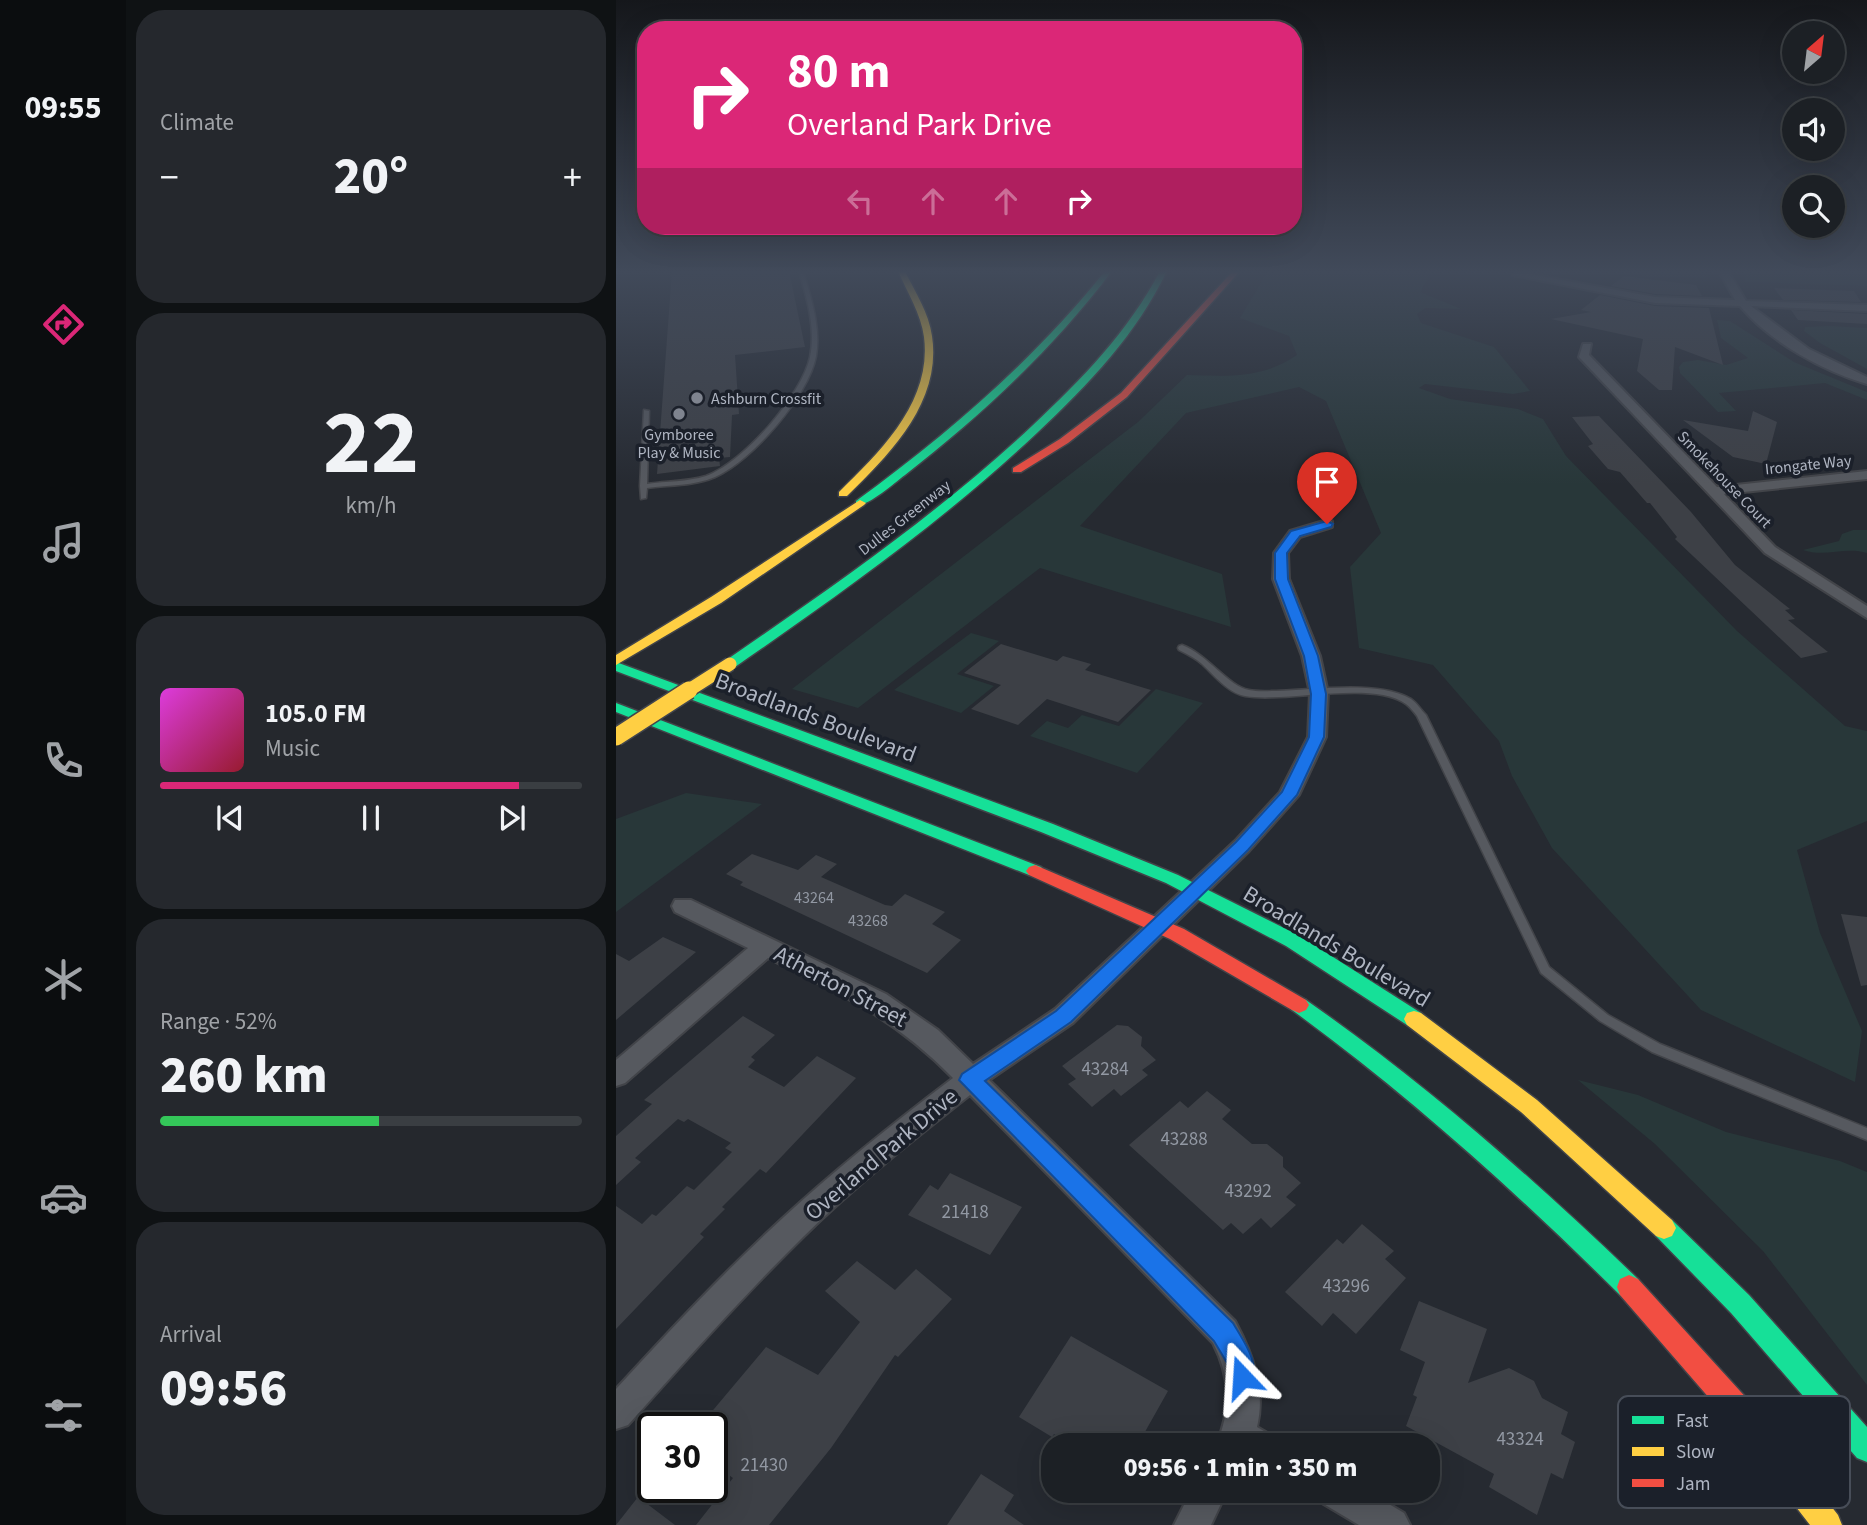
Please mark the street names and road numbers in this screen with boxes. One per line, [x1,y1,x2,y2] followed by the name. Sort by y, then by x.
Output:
[1672,426,1777,534] street label: Smokehouse Court
[1764,449,1853,480] street label: Irongate Way
[854,475,956,561] street label: Dulles Greenway
[710,664,921,771] street label: Broadlands Boulevard
[1237,877,1437,1015] street label: Broadlands Boulevard
[768,937,913,1036] street label: Atherton Street
[798,1081,965,1228] street label: Overland Park Drive

